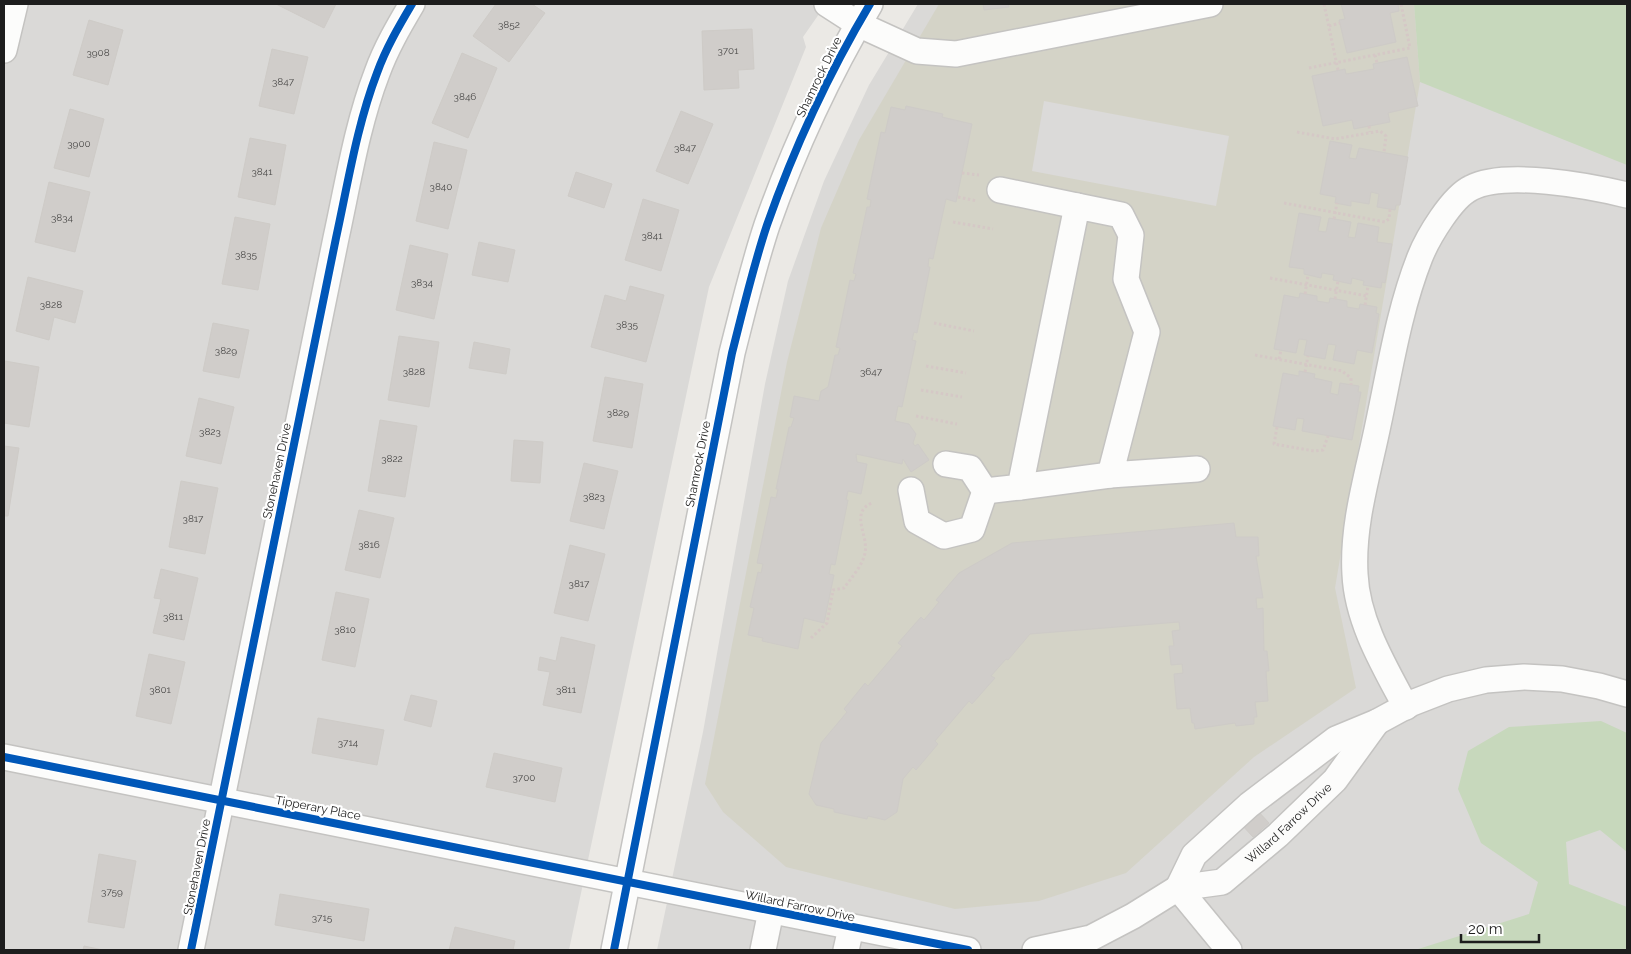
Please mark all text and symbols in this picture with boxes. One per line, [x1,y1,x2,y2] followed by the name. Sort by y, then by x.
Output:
[498,19,520,30] house number: 3852
[793,35,845,119] street label: Shamrock Drive
[718,45,739,56] house number: 3701
[86,47,110,58] house number: 3908
[272,76,295,87] house number: 3847
[454,91,476,102] house number: 3846
[67,138,91,149] house number: 3900
[674,142,697,153] house number: 3847
[251,166,273,177] house number: 3841
[430,181,452,192] house number: 3840
[51,212,74,223] house number: 3834
[641,230,663,241] house number: 3841
[235,249,258,260] house number: 3835
[411,277,434,288] house number: 3834
[40,299,62,310] house number: 3828
[616,319,639,330] house number: 3835
[215,345,237,356] house number: 3829
[403,366,425,377] house number: 3828
[860,366,883,377] house number: 3647
[607,407,629,418] house number: 3829
[683,420,713,508] street label: Shamrock Drive
[260,422,294,520] street label: Stonehaven Drive
[199,426,221,437] house number: 3823
[381,453,403,464] house number: 3822
[583,491,605,502] house number: 3823
[183,513,204,524] house number: 3817
[358,539,380,550] house number: 3816
[569,578,590,589] house number: 3817
[163,611,184,622] house number: 3811
[334,624,356,635] house number: 3810
[149,684,172,695] house number: 3801
[556,684,577,695] house number: 3811
[338,737,359,748] house number: 3714
[513,772,535,783] house number: 3700
[1243,780,1335,866] street label: Willard Farrow Drive
[274,793,362,823] street label: Tipperary Place
[181,818,213,916] street label: Stonehaven Drive
[101,886,123,897] house number: 3759
[744,888,856,924] street label: Willard Farrow Drive
[312,912,333,923] house number: 3715
[1461,912,1538,944] scale bar
[1468,920,1503,938] text: 20 m

